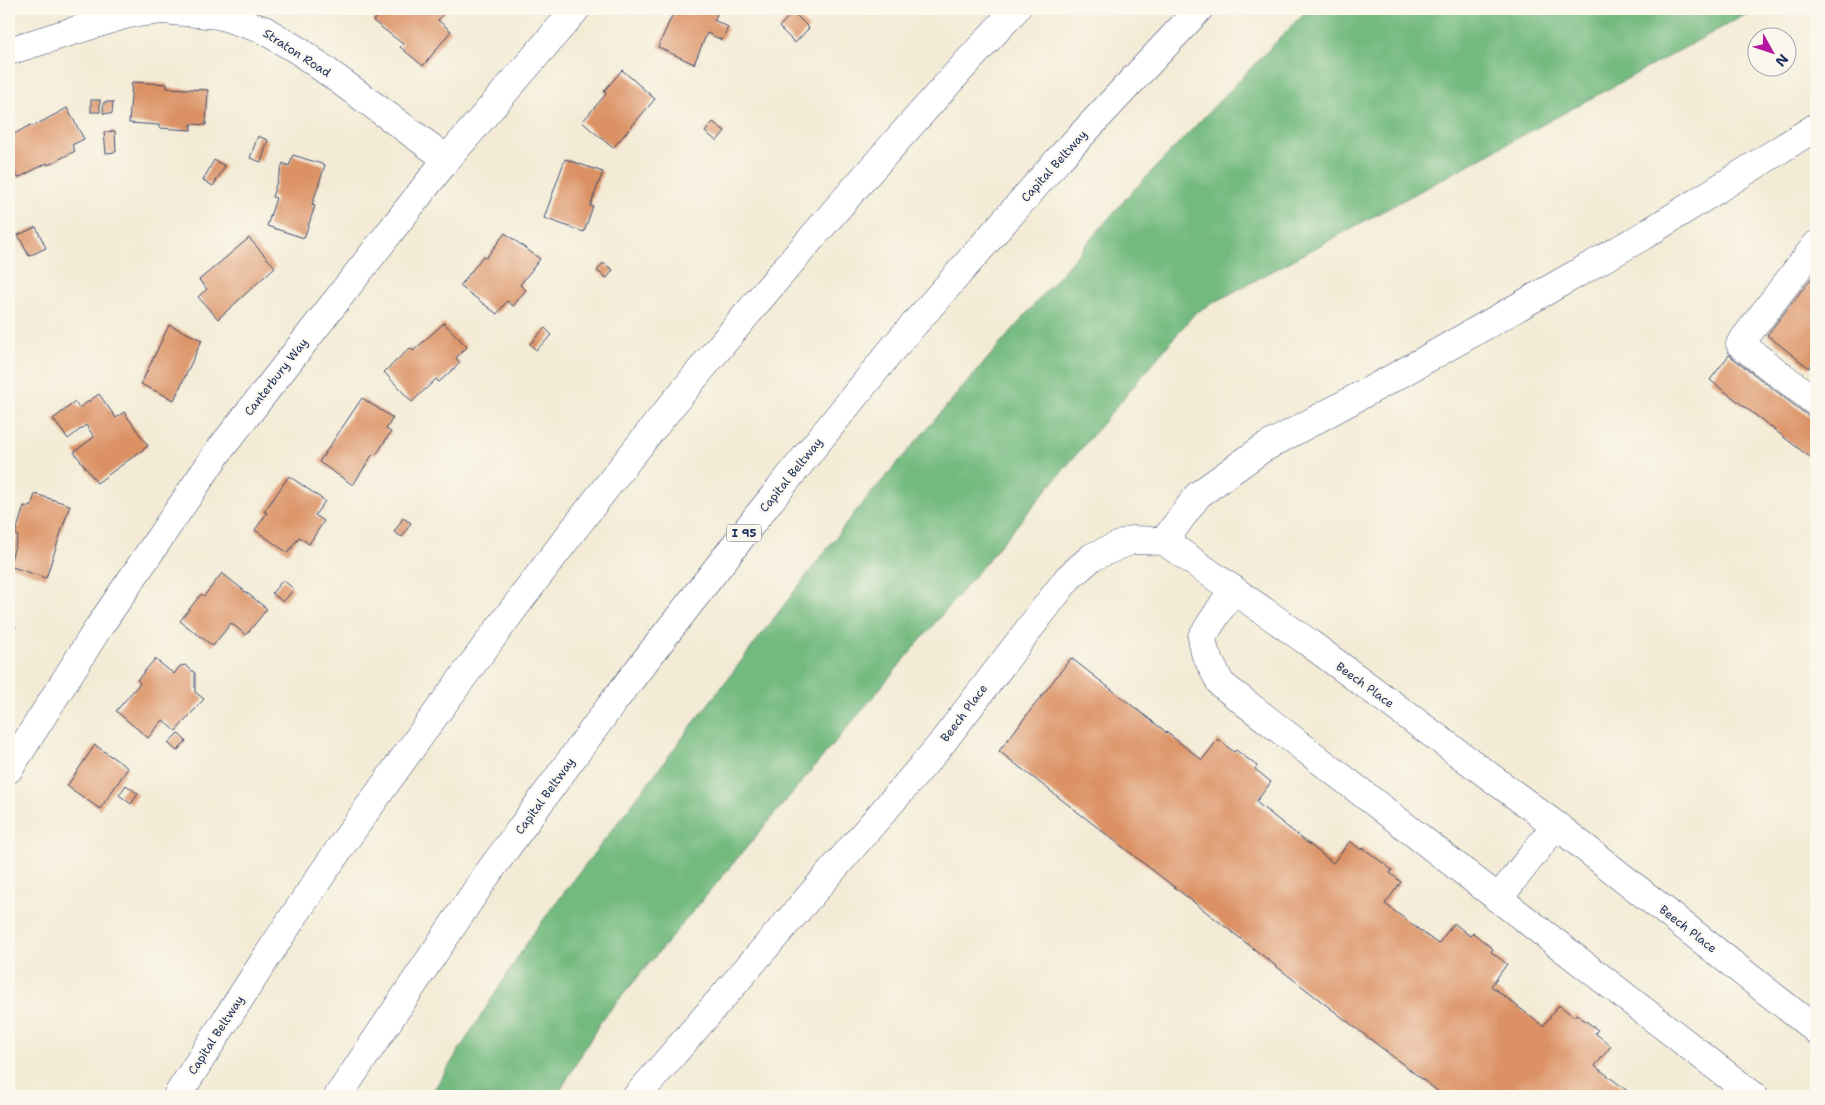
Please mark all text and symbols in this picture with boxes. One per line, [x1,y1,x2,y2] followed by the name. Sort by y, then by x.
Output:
[260,25,334,81] street label: Straton Road
[1748,28,1798,78] north arrow
[1771,50,1792,70] text: N
[1017,127,1091,205] street label: Capital Beltway
[241,335,311,419] street label: Canterbury Way
[756,434,826,516] street label: Capital Beltway
[726,524,762,542] road number: I 95
[1333,658,1398,712] street label: Beech Place
[937,681,991,745] street label: Beech Place
[512,754,578,838] street label: Capital Beltway
[1656,902,1720,956] street label: Beech Place
[184,992,248,1078] street label: Capital Beltway

